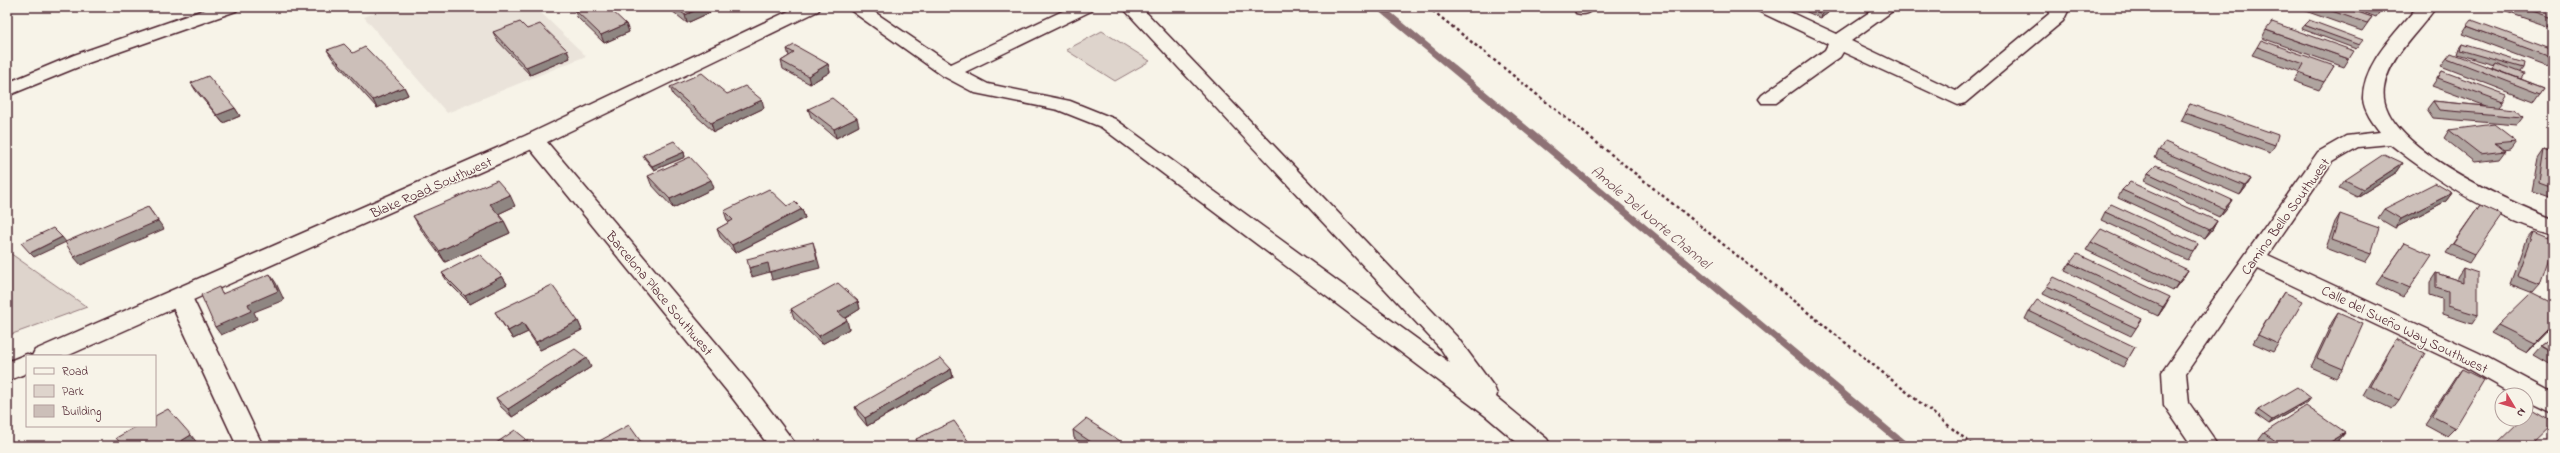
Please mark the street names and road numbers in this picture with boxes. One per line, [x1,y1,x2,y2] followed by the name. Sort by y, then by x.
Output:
[366,152,496,225] street label: Blake Road Southwest
[2236,154,2336,280] street label: Camino Bello Southwest
[600,226,718,361] street label: Barcelona Place Southwest
[2317,281,2492,381] street label: Calle del Sueño Way Southwest

